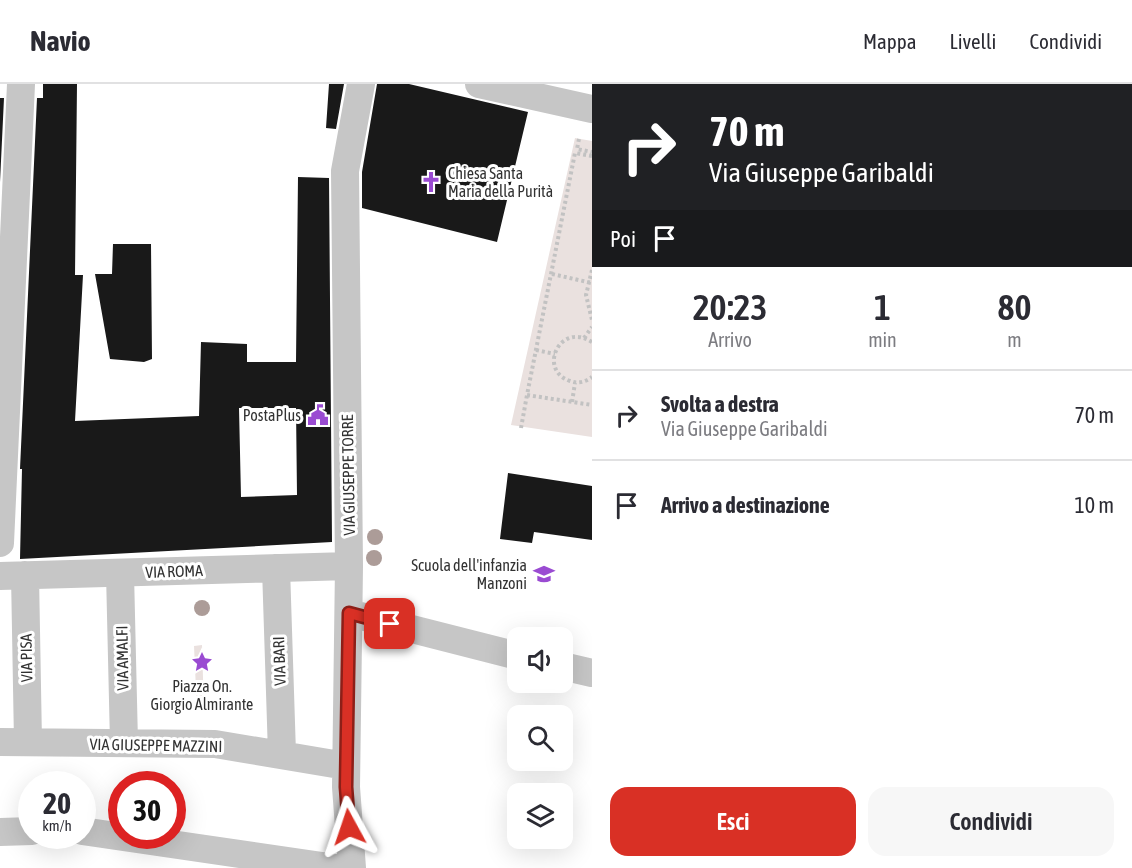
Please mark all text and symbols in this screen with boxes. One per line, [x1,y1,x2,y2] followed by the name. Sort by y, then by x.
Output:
[30,25,91,57] text: Navio
[863,29,917,53] text: Mappa
[950,29,996,53] text: Livelli
[1029,29,1102,53] text: Condividi
[709,107,784,155] text: 70 m
[610,108,688,186] icon: right
[709,157,934,188] text: Via Giuseppe Garibaldi
[448,164,553,200] place label: Chiesa Santa Maria della Purità
[419,170,443,194] church icon: Chiesa Santa Maria della Purità
[648,222,681,255] icon: arrive
[610,226,636,252] text: Poi
[693,286,767,328] text: 20:23
[874,286,891,328] text: 1
[997,286,1031,328] text: 80
[708,328,752,351] text: Arrivo
[868,328,897,351] text: min
[1007,328,1022,351] text: m
[661,391,779,417] text: Svolta a destra
[610,399,643,432] icon: right
[1074,402,1114,428] text: 70 m
[306,403,330,427] public building icon: PostaPlus
[243,406,301,424] place label: PostaPlus
[338,414,358,536] street label: VIA GIUSEPPE TORRE
[661,417,828,440] text: Via Giuseppe Garibaldi
[610,489,643,522] icon: arrive
[661,492,830,518] text: Arrivo a destinazione
[1074,492,1114,518] text: 10 m
[411,556,527,592] place label: Scuola dell'infanzia Manzoni
[145,561,203,581] street label: VIA ROMA
[532,562,556,586] school or university icon: Scuola dell'infanzia Manzoni
[364,598,415,649] pin
[373,607,406,640] icon: arrive
[112,625,132,691] street label: VIA AMALFI
[507,627,573,849] map controls
[507,627,573,693] button: sound
[17,633,35,682] street label: VIA PISA
[269,636,289,686] street label: VIA BARI
[190,650,214,674] place icon: Piazza On. Giorgio Almirante
[151,677,253,714] place label: Piazza On. Giorgio Almirante
[507,705,573,771] button: search
[89,735,223,755] street label: VIA GIUSEPPE MAZZINI
[108,771,186,849] speed limit sign: 30
[507,783,573,849] button: layers
[43,786,71,820] text: 20
[610,787,856,856] button: Esci
[868,787,1114,856] button: Condividi
[317,795,381,859] position arrow
[42,817,72,834] text: km/h

